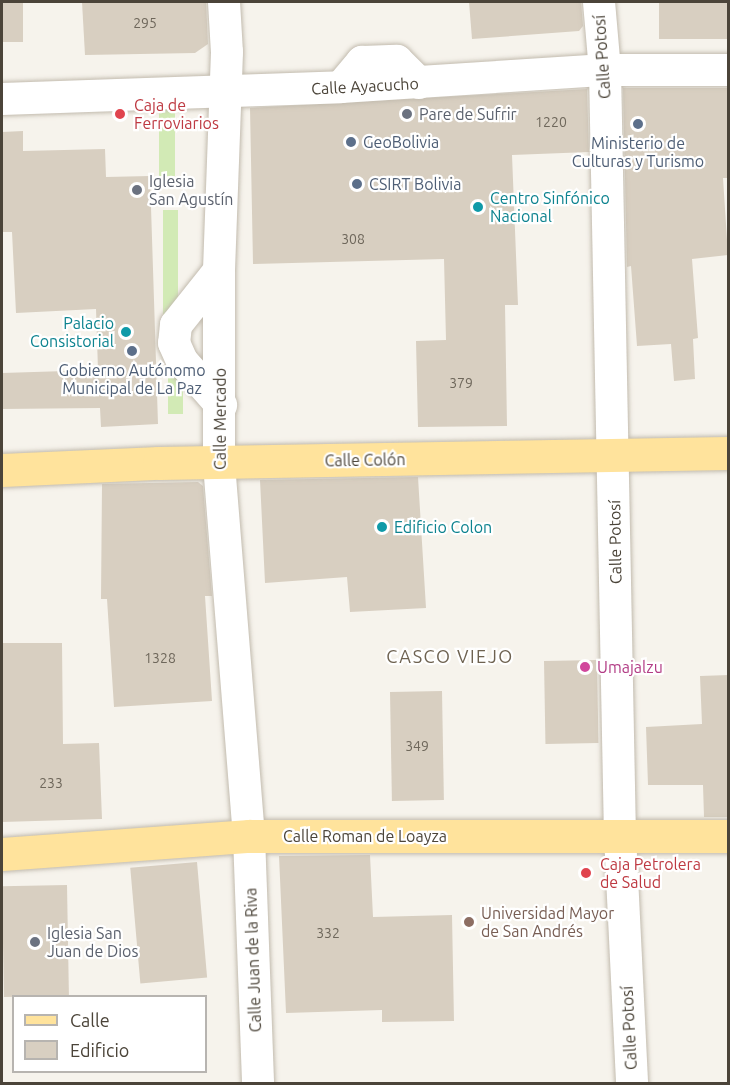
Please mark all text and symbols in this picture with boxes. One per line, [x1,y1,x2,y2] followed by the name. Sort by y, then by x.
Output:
[589,14,615,100] street label: Calle Potosí
[133,15,157,31] house number: 295
[311,74,419,98] street label: Calle Ayacucho
[134,95,219,133] place label: Caja de Ferroviarios
[419,104,517,124] place label: Pare de Sufrir
[111,105,129,123] marker: Caja de Ferroviarios
[400,107,414,121] marker: Pare de Sufrir
[535,114,567,130] house number: 1220
[631,117,645,131] marker: Ministerio de Culturas y Turismo
[363,132,439,152] place label: GeoBolivia
[572,133,704,171] place label: Ministerio de Culturas y Turismo
[344,135,358,149] marker: GeoBolivia
[149,171,233,209] place label: Iglesia San Agustín
[369,174,461,194] place label: CSIRT Bolivia
[350,177,364,191] marker: CSIRT Bolivia
[130,183,144,197] marker: Iglesia San Agustín
[490,188,610,226] place label: Centro Sinfónico Nacional
[471,200,485,214] marker: Centro Sinfónico Nacional
[341,231,365,247] house number: 308
[30,313,114,351] place label: Palacio Consistorial
[119,325,133,339] marker: Palacio Consistorial
[125,344,139,358] marker: Gobierno Autónomo Municipal de La Paz
[58,360,206,398] place label: Gobierno Autónomo Municipal de La Paz
[210,368,230,470] street label: Calle Mercado
[449,375,473,391] house number: 379
[324,450,406,470] street label: Calle Colón
[605,500,625,584] street label: Calle Potosí
[394,517,492,537] place label: Edificio Colon
[375,520,389,534] marker: Edificio Colon
[386,645,514,667] district label: CASCO VIEJO
[144,650,176,666] house number: 1328
[597,657,663,677] place label: Umajalzu
[578,660,592,674] marker: Umajalzu
[405,738,429,754] house number: 349
[39,775,63,791] house number: 233
[283,826,447,846] street label: Calle Roman de Loayza
[600,854,701,892] place label: Caja Petrolera de Salud
[577,864,595,882] marker: Caja Petrolera de Salud
[241,887,265,1033] street label: Calle Juan de la Riva
[481,903,614,941] place label: Universidad Mayor de San Andrés
[462,915,476,929] marker: Universidad Mayor de San Andrés
[47,923,138,961] place label: Iglesia San Juan de Dios
[316,925,340,941] house number: 332
[28,935,42,949] marker: Iglesia San Juan de Dios
[617,985,641,1071] street label: Calle Potosí
[12,995,207,1073] legend
[70,1010,110,1030] text: Calle
[70,1040,129,1060] text: Edificio

